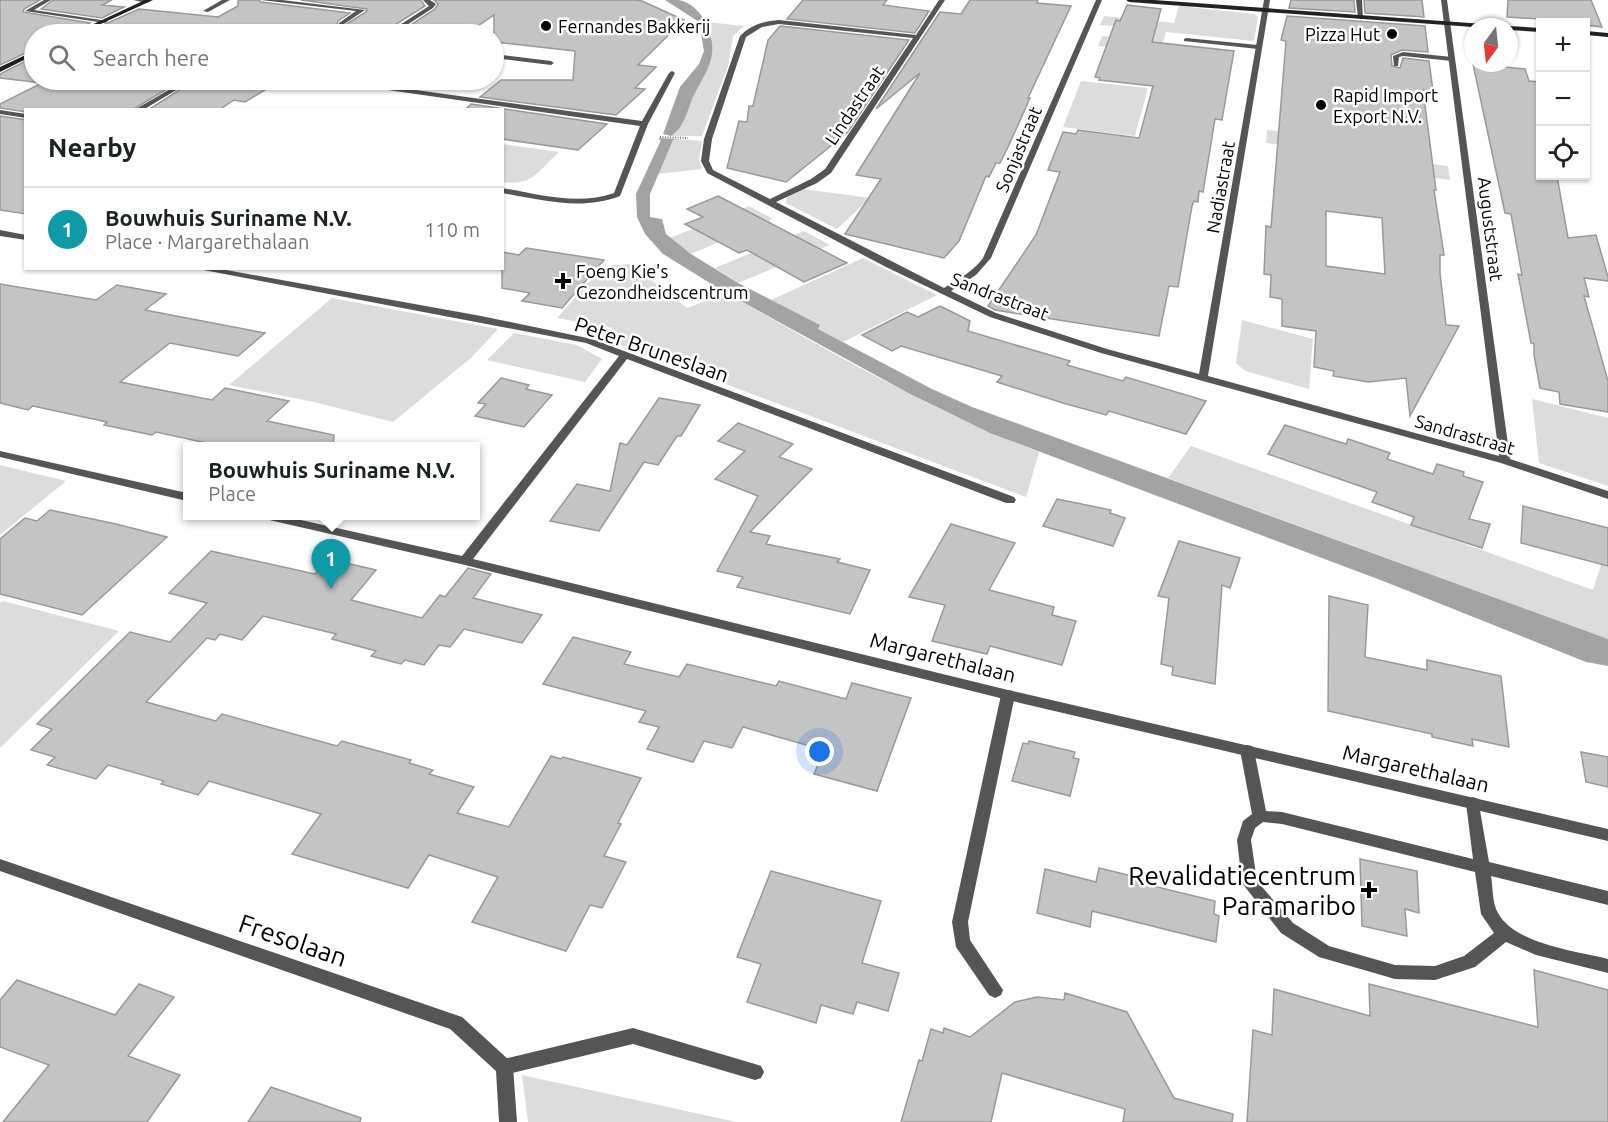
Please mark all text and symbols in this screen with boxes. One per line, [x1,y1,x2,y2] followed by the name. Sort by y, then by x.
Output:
[558,16,710,36] place label: Fernandes Bakkerij
[1464,18,1518,72] north arrow
[1536,18,1590,180] map controls
[1536,18,1590,72] button: +
[539,19,553,33] marker: Fernandes Bakkerij
[24,24,504,90] search box
[1305,24,1380,44] place label: Pizza Hut
[1385,27,1399,41] marker: Pizza Hut
[45,41,78,74] icon: search
[93,45,209,70] text: Search here
[820,62,888,148] street label: Lindastraat
[1536,72,1590,126] button: −
[1333,85,1438,126] place label: Rapid Import Export N.V.
[1314,98,1328,112] marker: Rapid Import Export N.V.
[991,103,1045,195] street label: Sonjastraat
[1536,126,1590,180] button: locate
[48,133,136,162] text: Nearby
[1202,139,1238,235] street label: Nadiastraat
[1475,176,1507,282] street label: Auguststraat
[105,205,352,230] text: Bouwhuis Suriname N.V.
[62,218,73,241] text: 1
[424,218,480,241] text: 110 m
[105,230,309,253] text: Place · Margarethalaan
[576,261,748,302] place label: Foeng Kie's Gezondheidscentrum
[948,268,1052,324] street label: Sandrastraat
[554,272,572,290] marker: Foeng Kie's Gezondheidscentrum
[572,311,732,387] street label: Peter Bruneslaan
[1413,410,1517,458] street label: Sandrastraat
[183,442,480,520] popup
[208,457,455,482] text: Bouwhuis Suriname N.V.
[208,482,256,505] text: Place
[312,540,350,589] pin: 1
[868,627,1018,687] street label: Margarethalaan
[805,737,834,766] your location
[1340,739,1492,797] street label: Margarethalaan
[1128,861,1356,920] place label: Revalidatiecentrum Paramaribo
[1360,881,1378,899] marker: Revalidatiecentrum Paramaribo
[235,908,351,972] street label: Fresolaan

